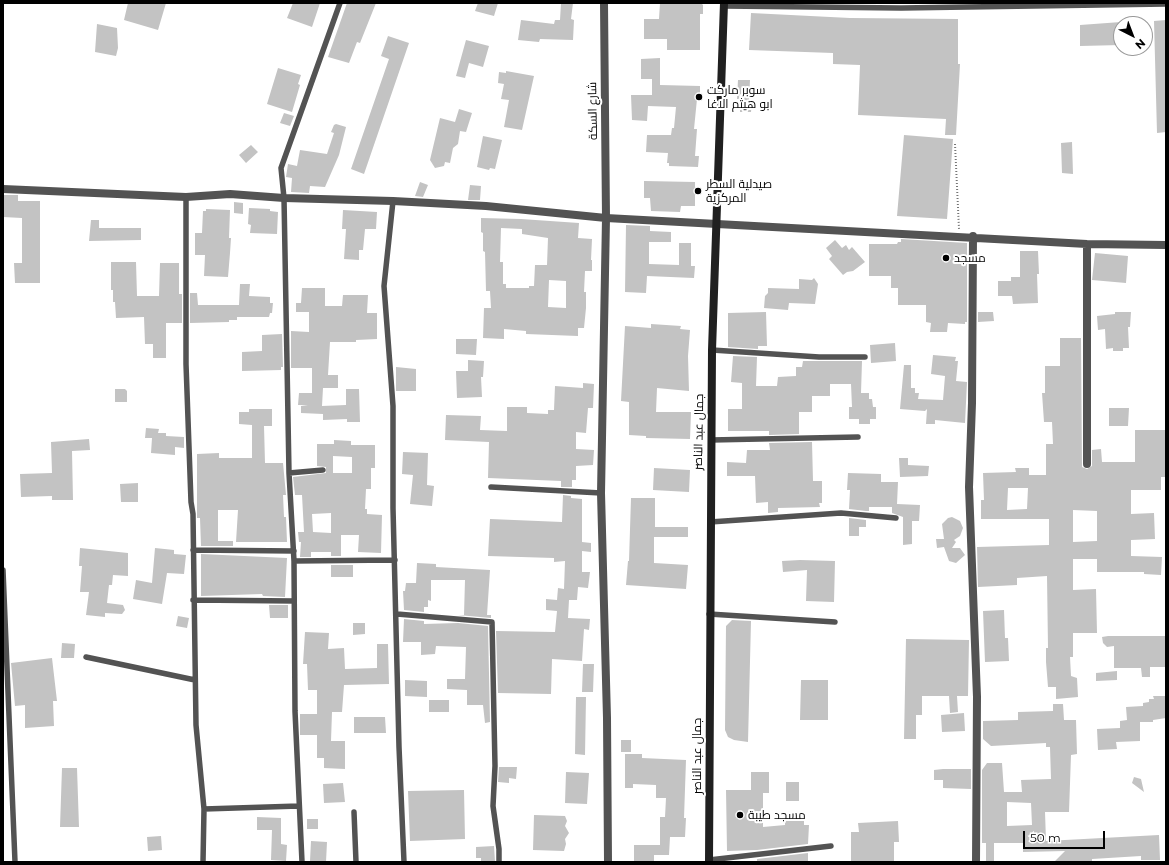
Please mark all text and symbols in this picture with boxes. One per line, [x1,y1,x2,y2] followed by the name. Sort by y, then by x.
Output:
[1113,16,1153,56] north arrow
[1132,36,1148,52] text: N
[585,82,601,140] street label: شارع السكة
[707,83,773,111] place label: سوبر ماركت ابو هيثم الاغا
[694,92,704,102] marker: سوبر ماركت ابو هيثم الاغا
[706,177,772,205] place label: صيدلية السطر المركزية
[693,186,703,196] marker: صيدلية السطر المركزية
[954,251,986,265] place label: مسجد
[941,253,951,263] marker: مسجد
[691,394,707,470] street label: جمال عبد الناصر
[690,718,704,794] street label: جمال عبد الناصر
[748,808,806,822] place label: مسجد طيبة
[735,810,745,820] marker: مسجد طيبة
[1025,823,1107,849] scale bar
[1030,830,1061,845] text: 50 m

